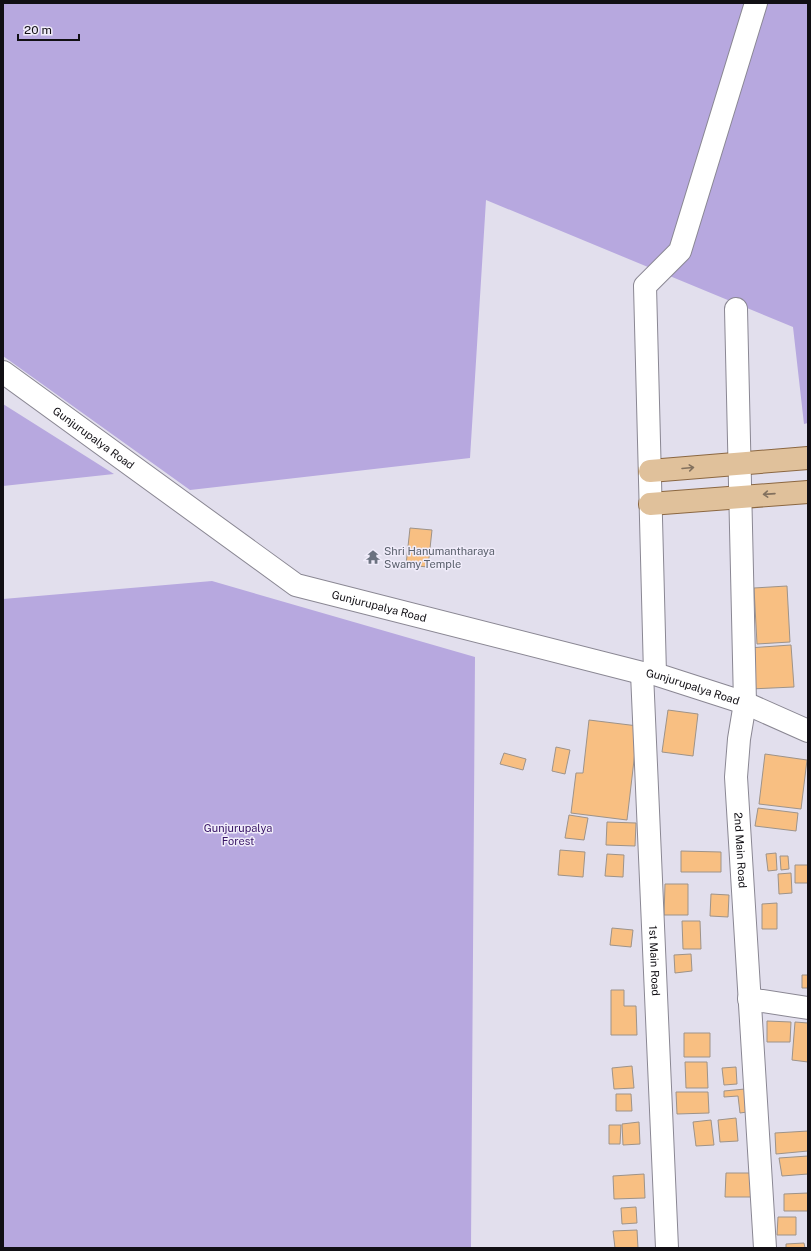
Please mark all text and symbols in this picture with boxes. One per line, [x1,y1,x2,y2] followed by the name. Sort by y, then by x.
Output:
[18,16,79,42] scale bar
[24,23,52,37] text: 20 m
[51,404,137,471] street label: Gunjurupalya Road
[681,464,694,471] one-way arrow
[763,491,776,498] one-way arrow
[384,545,495,570] place label: Shri Hanumantharaya Swamy Temple
[365,549,381,565] temple icon: Shri Hanumantharaya Swamy Temple
[330,588,428,624] street label: Gunjurupalya Road
[646,667,741,707] street label: Gunjurupalya Road
[732,812,749,888] street label: 2nd Main Road
[204,822,272,847] park label: Gunjurupalya Forest
[647,925,662,996] street label: 1st Main Road

